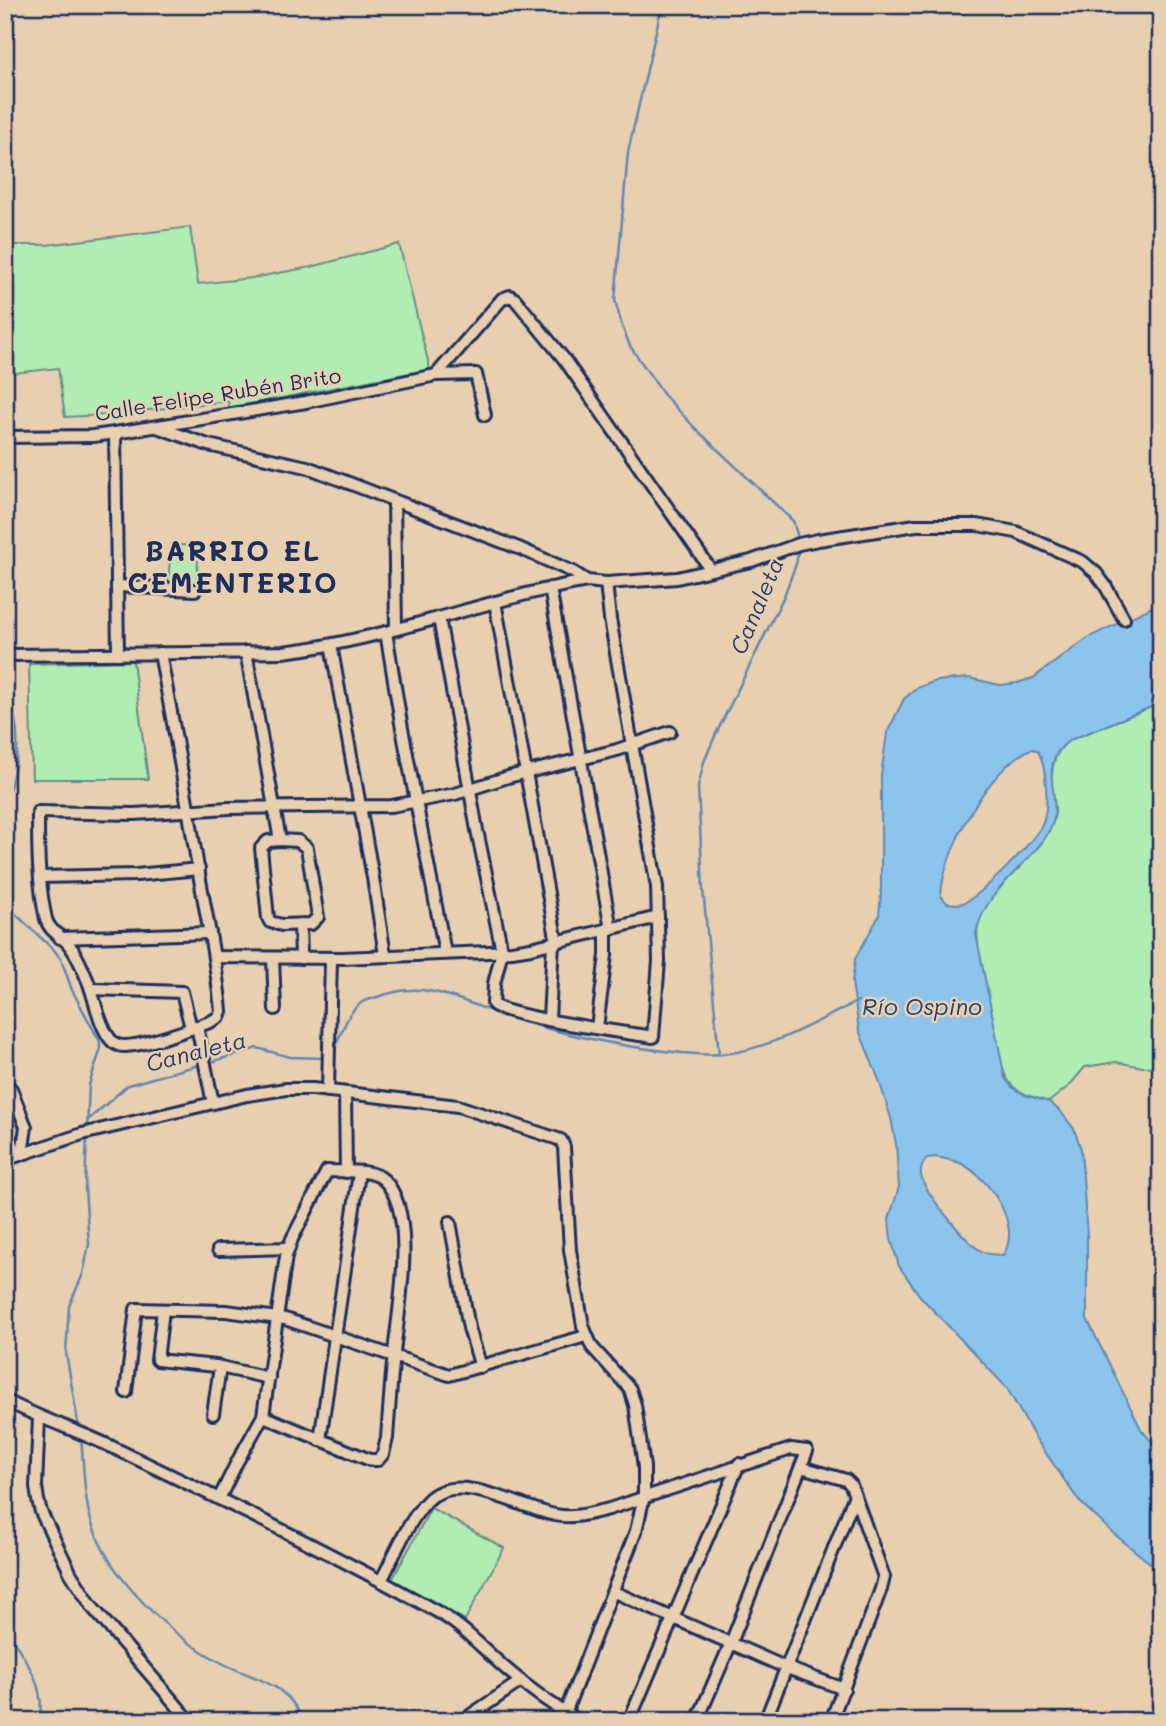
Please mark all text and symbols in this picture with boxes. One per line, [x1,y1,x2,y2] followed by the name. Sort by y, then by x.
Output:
[93,361,343,426] street label: Calle Felipe Rubén Brito
[127,532,339,600] district label: BARRIO EL CEMENTERIO
[722,553,790,659] water label: Canaleta
[862,991,982,1021] water label: Río Ospino
[143,1024,249,1078] water label: Canaleta

